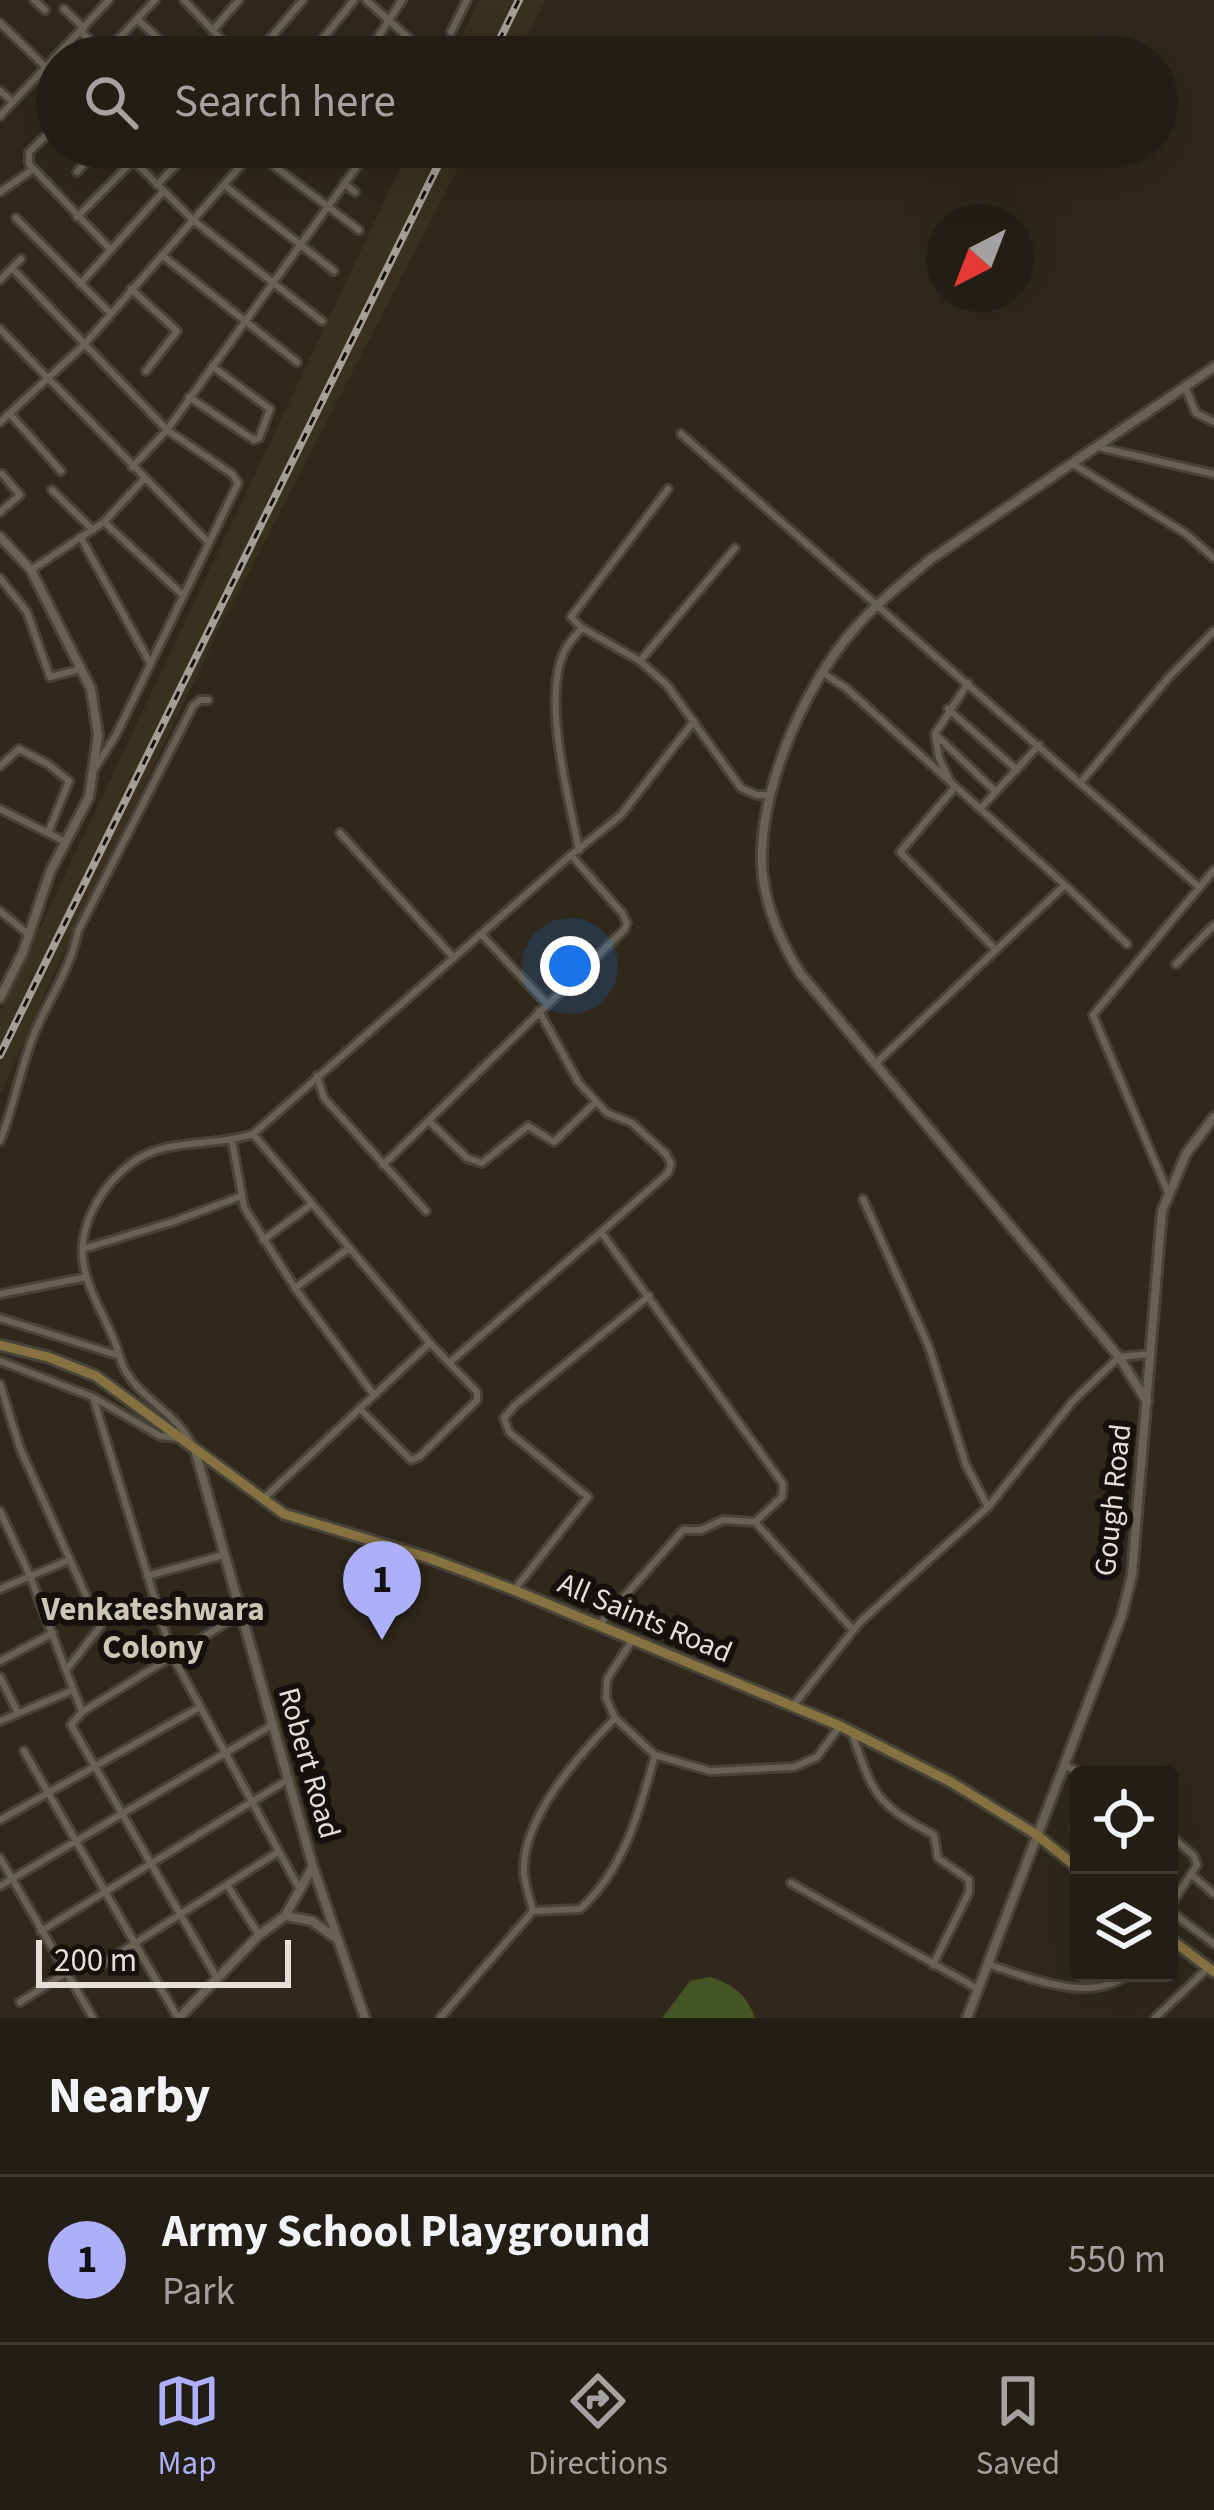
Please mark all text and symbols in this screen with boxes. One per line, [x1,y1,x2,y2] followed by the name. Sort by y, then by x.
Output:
[36,36,1178,168] search box
[78,69,144,135] icon: search
[174,70,396,134] text: Search here
[926,204,1034,312] north arrow
[540,936,600,996] your location
[1084,1422,1142,1578] street label: Gough Road
[343,1541,421,1640] pin: 1
[551,1562,739,1674] street label: All Saints Road
[40,1586,265,1671] district label: Venkateshwara Colony
[267,1682,351,1844] street label: Robert Road
[1070,1766,1178,1982] map controls
[1070,1766,1178,1874] button: locate
[1070,1874,1178,1982] button: layers
[36,1934,291,1987] scale bar
[54,1937,137,1984] text: 200 m
[48,2060,210,2132] text: Nearby
[162,2200,651,2264] text: Army School Playground
[77,2232,97,2288] text: 1
[1068,2232,1166,2288] text: 550 m
[162,2264,235,2320] text: Park
[154,2368,220,2487] tab: Map
[528,2368,668,2487] tab: Directions
[976,2368,1060,2487] tab: Saved

